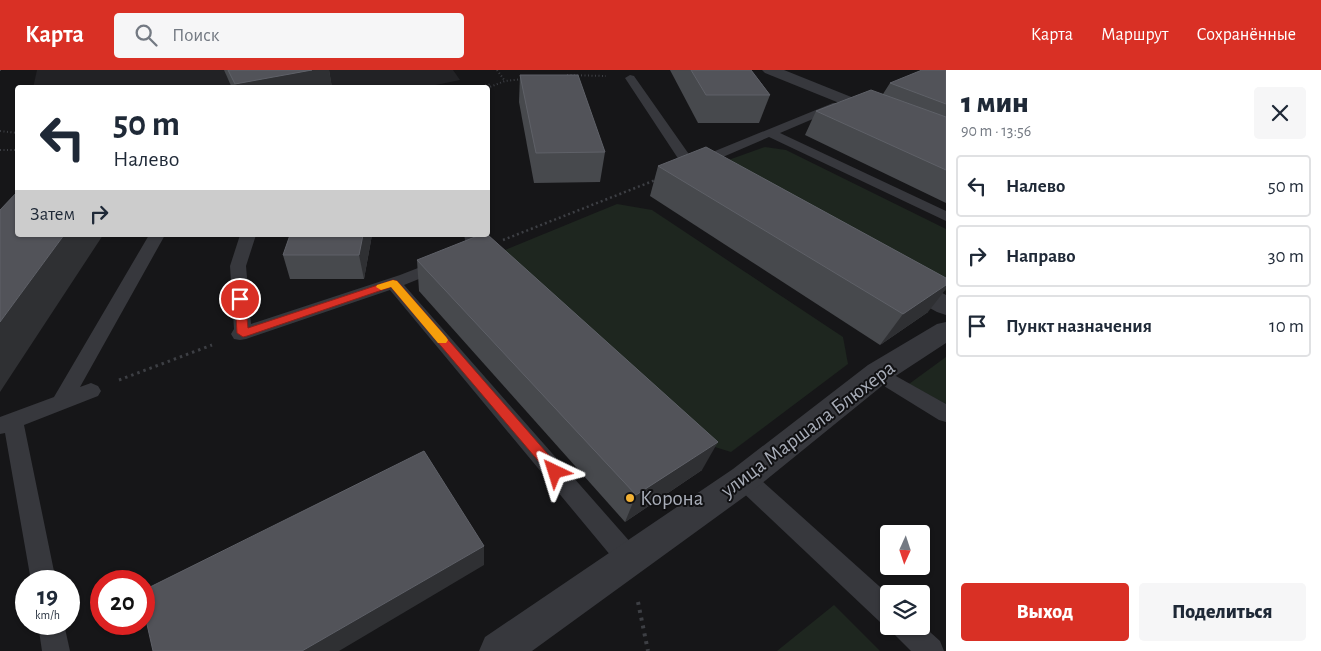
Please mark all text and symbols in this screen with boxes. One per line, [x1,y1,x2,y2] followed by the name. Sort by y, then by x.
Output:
[114,13,464,58] search box
[132,21,160,49] icon: search
[25,23,84,47] text: Карта
[172,26,219,45] text: Поиск
[1031,26,1073,44] text: Карта
[1101,26,1169,44] text: Маршрут
[1197,26,1296,44] text: Сохранённые
[1254,87,1306,139] button: close
[961,88,1029,118] text: 1 мин
[30,105,95,170] icon: left
[113,107,180,142] text: 50 m
[961,123,1031,139] text: 90 m · 13:56
[113,148,179,170] text: Налево
[963,172,991,200] icon: left
[1006,177,1065,196] text: Налево
[1268,177,1304,196] text: 50 m
[85,200,113,228] icon: right
[30,205,75,224] text: Затем
[963,242,991,270] icon: right
[1006,247,1076,266] text: Направо
[1268,247,1304,266] text: 30 m
[219,278,261,320] pin
[226,285,254,313] icon: arrive
[963,312,991,340] icon: arrive
[1006,317,1152,336] text: Пункт назначения
[1269,317,1304,336] text: 10 m
[716,357,899,502] street label: улица Маршала Блюхера
[528,445,580,497] position arrow
[640,488,704,509] place label: Корона
[624,492,636,504] marker: Корона
[880,525,930,575] north arrow
[880,525,930,635] map controls
[90,570,155,635] speed limit sign: 20
[961,583,1129,641] button: Выход
[1139,583,1306,641] button: Поделиться
[37,584,58,609] text: 19
[880,585,930,635] button: layers
[35,609,60,621] text: km/h

